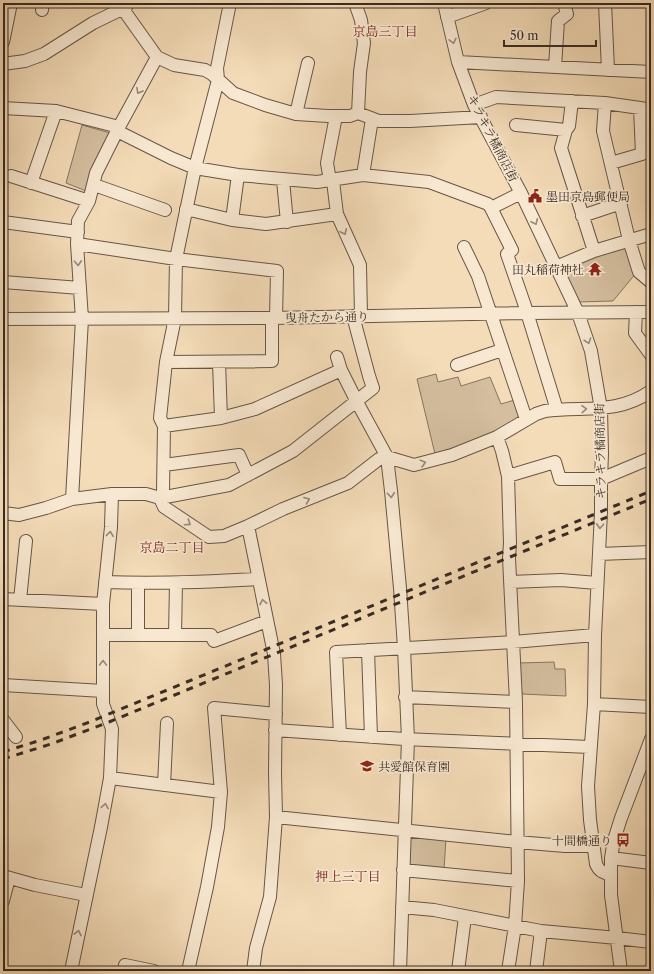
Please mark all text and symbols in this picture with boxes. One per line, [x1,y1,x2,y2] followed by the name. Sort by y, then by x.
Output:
[504,22,596,48] scale bar
[352,23,418,39] district label: 京島三丁目
[510,28,539,43] text: 50 m
[448,38,456,44] one-way arrow
[136,87,143,94] one-way arrow
[465,92,522,185] street label: キラキラ橘商店街
[527,188,543,204] public building icon: 墨田京島郵便局
[546,189,630,204] place label: 墨田京島郵便局
[530,218,538,226] one-way arrow
[339,227,347,235] one-way arrow
[74,260,83,266] one-way arrow
[587,261,603,277] temple icon: 田丸稲荷神社
[512,262,584,277] place label: 田丸稲荷神社
[285,309,369,325] street label: 曳舟たから通り
[583,337,592,344] one-way arrow
[592,402,608,499] street label: キラキラ橘商店街
[581,404,587,413] one-way arrow
[419,459,426,468] one-way arrow
[387,492,396,498] one-way arrow
[303,496,310,504] one-way arrow
[184,518,191,525] one-way arrow
[596,523,605,529] one-way arrow
[105,531,114,537] one-way arrow
[139,539,205,555] district label: 京島二丁目
[259,599,268,605] one-way arrow
[99,660,107,666] one-way arrow
[359,758,375,774] school or university icon: 共愛館保育園
[378,759,450,774] place label: 共愛館保育園
[100,802,109,809] one-way arrow
[615,832,631,848] bus stop icon: 十間橋通り
[552,833,612,848] place label: 十間橋通り
[315,868,381,884] district label: 押上三丁目
[74,930,82,936] one-way arrow

